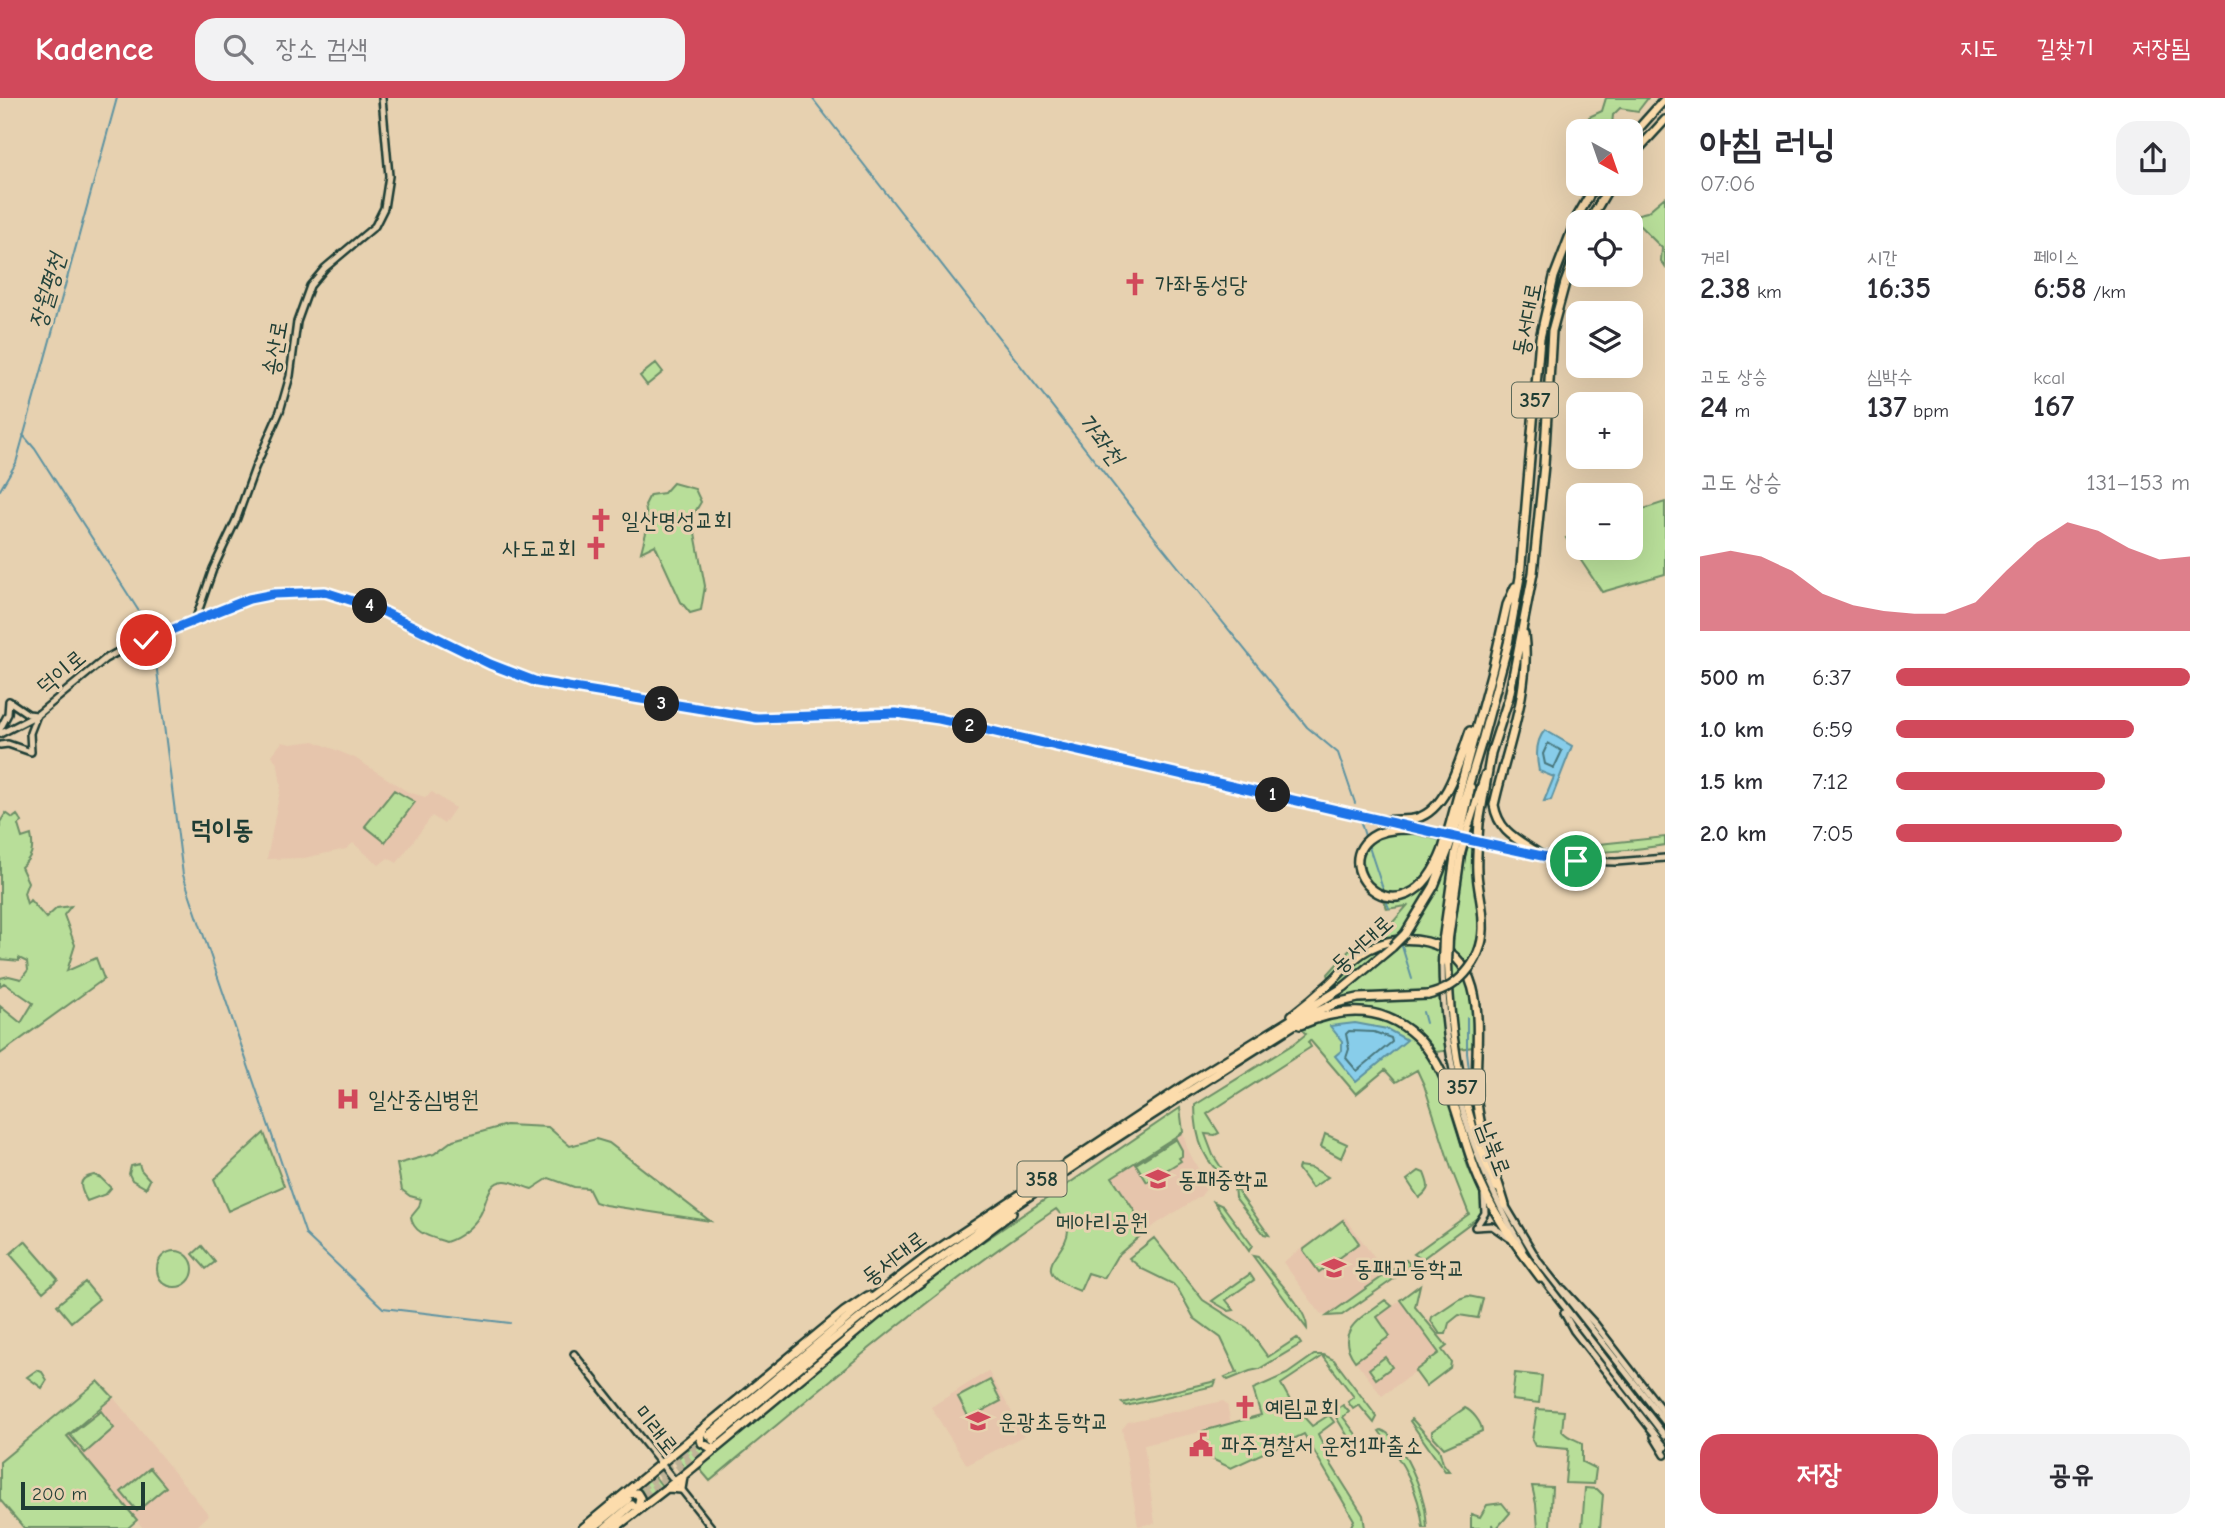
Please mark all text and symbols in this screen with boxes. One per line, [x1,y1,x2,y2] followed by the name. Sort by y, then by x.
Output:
[195,18,685,81] search box
[35,30,153,68] text: Kadence
[219,30,257,68] icon: search
[275,34,368,64] text: 장소 검색
[1960,34,1998,62] text: 지도
[2036,34,2094,62] text: 길찾기
[2132,34,2190,62] text: 저장됨
[1566,119,1643,196] north arrow
[1566,119,1643,560] map controls
[2116,121,2190,195] button: share
[1700,122,1836,166] text: 아침 러닝
[1700,170,1756,197] text: 07:06
[1566,210,1643,287] button: locate
[23,247,72,332] water label: 장월평천
[1700,247,1731,269] text: 거리
[1867,247,1897,269] text: 시간
[2033,247,2079,269] text: 페이스
[1121,270,1149,298] church icon: 가좌동성당
[1155,271,1248,298] place label: 가좌동성당
[1700,271,1751,306] text: 2.38
[1867,271,1931,306] text: 16:35
[2033,271,2087,306] text: 6:58
[1507,280,1547,358] street label: 동서대로
[1751,281,1782,303] text: km
[2087,281,2126,303] text: /km
[1566,301,1643,378] button: layers
[257,318,293,378] street label: 송산로
[1700,366,1768,388] text: 고도 상승
[1867,366,1913,388] text: 심박수
[2033,367,2065,389] text: kcal
[1512,382,1558,418] road number: 357
[2033,389,2074,424] text: 167
[1700,390,1728,425] text: 24
[1867,390,1907,425] text: 137
[1566,392,1643,469] button: +
[1728,400,1750,422] text: m
[1907,400,1949,422] text: bpm
[1072,408,1132,473] water label: 가좌천
[1700,469,1782,496] text: 고도 상승
[2086,469,2190,496] text: 131–153 m
[1566,483,1643,560] button: −
[587,506,615,534] church icon: 일산명성교회
[621,507,732,534] place label: 일산명성교회
[582,534,610,562] church icon: 사도교회
[502,535,576,562] place label: 사도교회
[352,588,388,624] pin: 4
[365,594,374,616] text: 4
[116,610,176,670] pin
[127,621,165,659] icon: check
[31,644,91,700] street label: 덕이로
[1700,664,1765,691] text: 500 m
[1812,664,1851,691] text: 6:37
[644,686,680,722] pin: 3
[657,692,666,714] text: 3
[953,708,988,744] pin: 2
[965,714,974,736] text: 2
[1700,716,1764,743] text: 1.0 km
[1812,716,1853,743] text: 6:59
[1700,768,1763,795] text: 1.5 km
[1812,768,1848,795] text: 7:12
[1256,778,1290,812] pin: 1
[1269,783,1276,805] text: 1
[191,815,253,845] district label: 덕이동
[1700,820,1766,847] text: 2.0 km
[1812,820,1854,847] text: 7:05
[1546,831,1606,891] pin
[1557,842,1595,880] icon: arrive
[1325,909,1399,979] street label: 동서대로
[1439,1070,1485,1104] road number: 357
[334,1085,362,1113] hospital icon: 일산중심병원
[368,1086,479,1113] place label: 일산중심병원
[1471,1118,1517,1180] street label: 남북로
[1018,1162,1066,1196] road number: 358
[1144,1165,1172,1193] school or university icon: 동패중학교
[1178,1166,1271,1193] place label: 동패중학교
[1056,1209,1148,1236] park label: 메아리공원
[856,1225,932,1291] street label: 동서대로
[1320,1254,1348,1282] school or university icon: 동패고등학교
[1354,1255,1465,1282] place label: 동패고등학교
[1231,1393,1259,1421] church icon: 예림교회
[1265,1394,1339,1421] place label: 예림교회
[628,1400,684,1460] street label: 미래로
[964,1407,992,1435] school or university icon: 운광초등학교
[998,1408,1109,1435] place label: 운광초등학교
[1187,1431,1215,1459] public building icon: 파주경찰서 운정1파출소
[1221,1432,1423,1459] place label: 파주경찰서 운정1파출소
[1700,1434,1938,1514] button: 저장
[1952,1434,2190,1514] button: 공유
[21,1479,145,1511] scale bar
[32,1483,87,1505] text: 200 m

